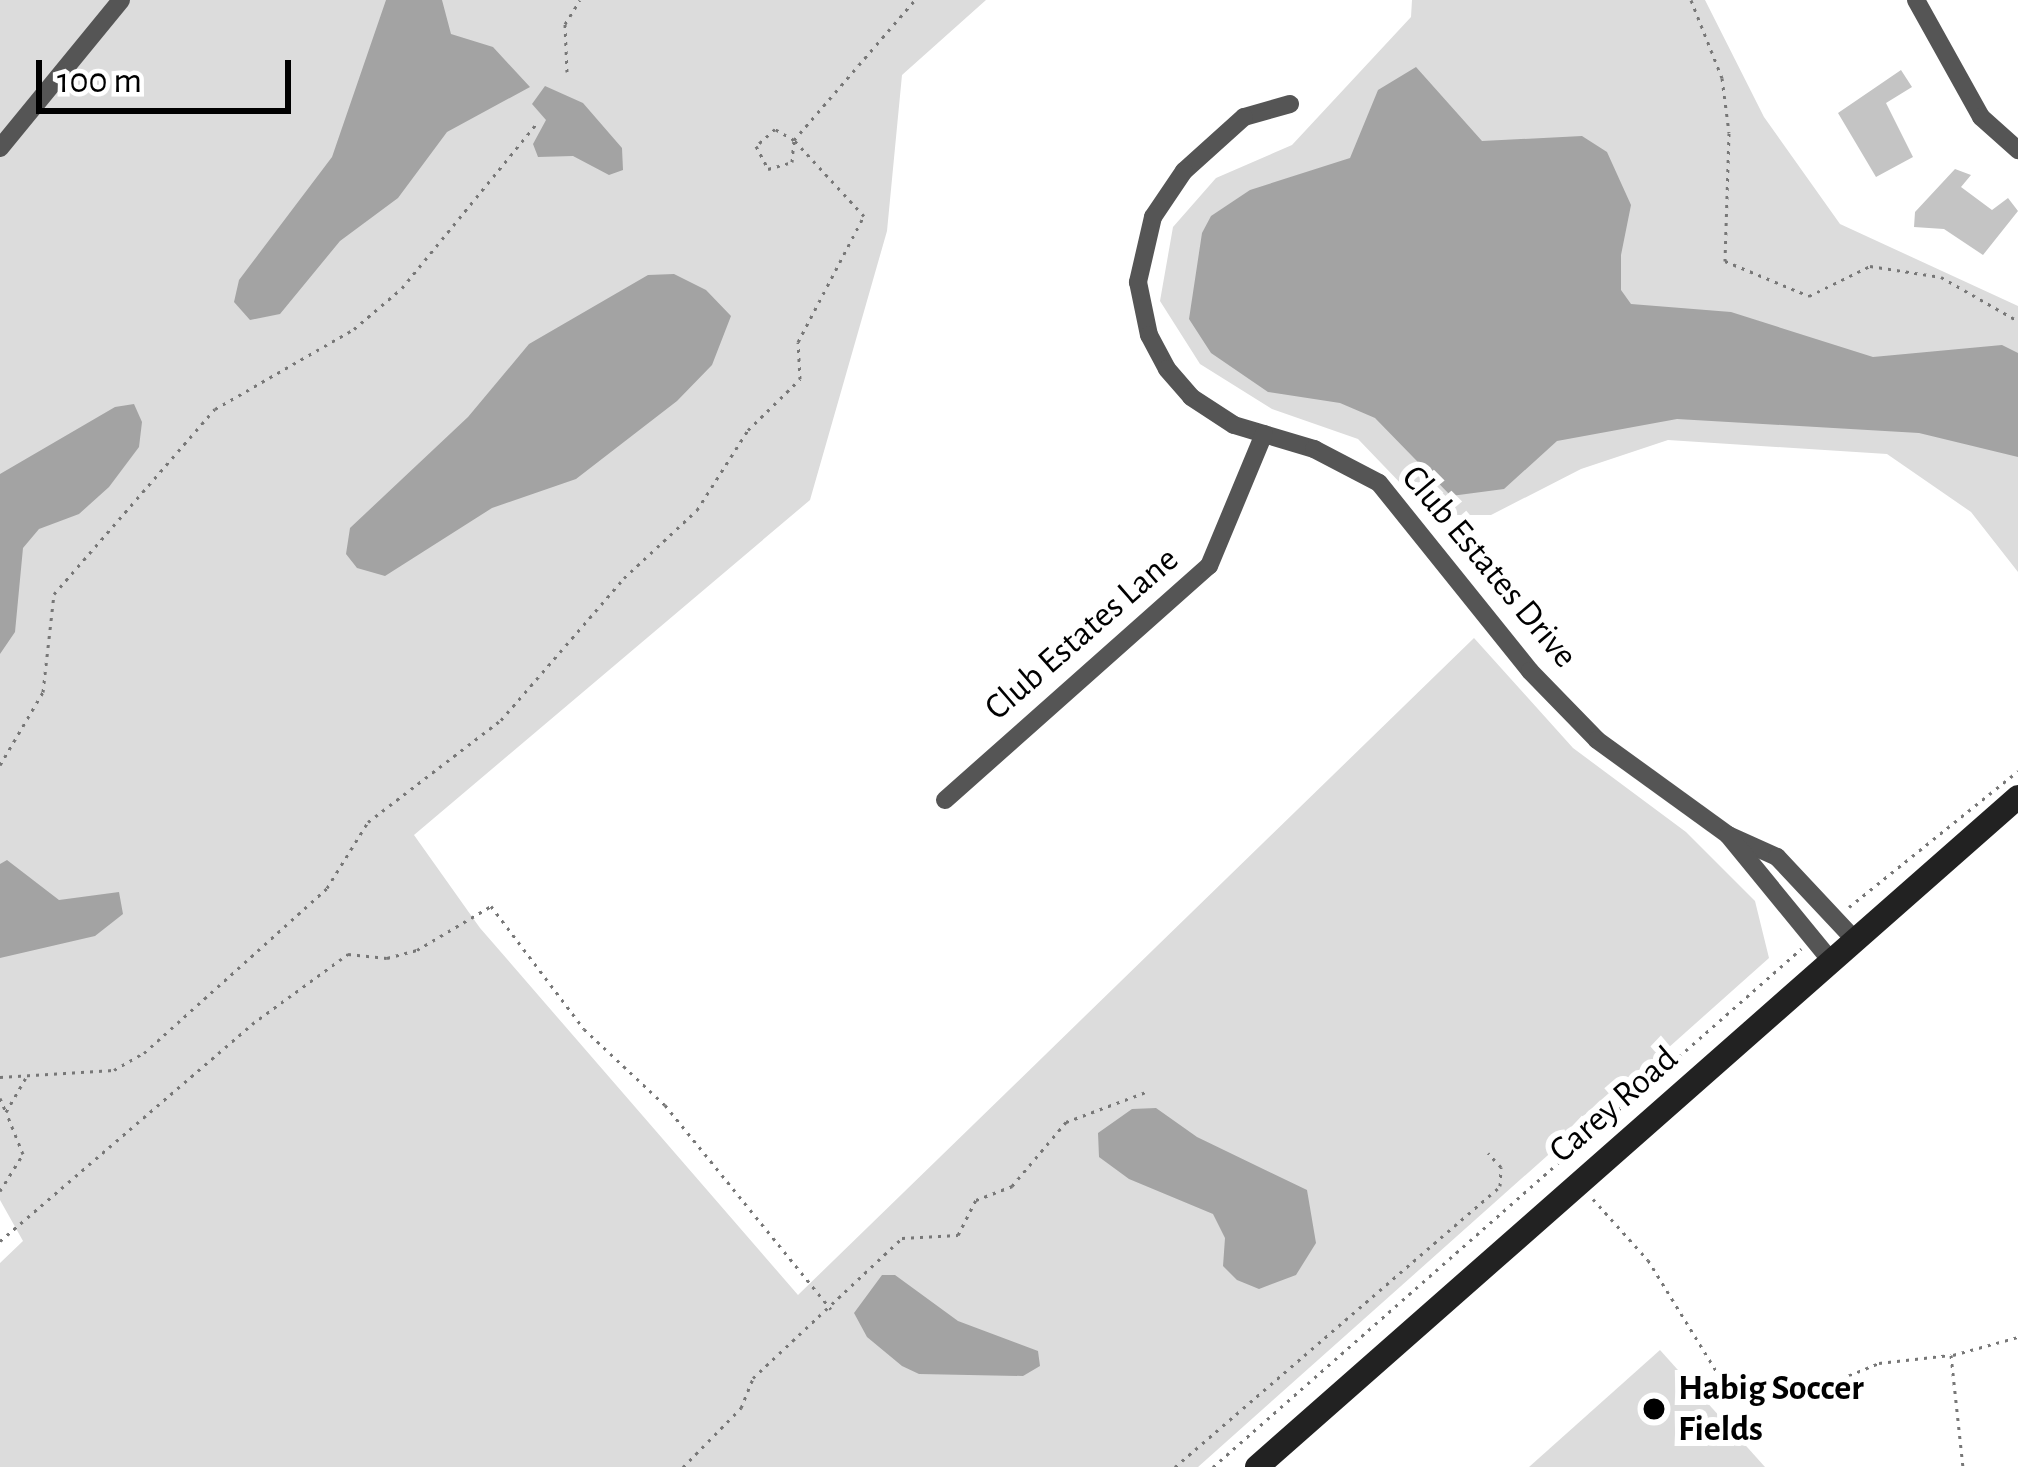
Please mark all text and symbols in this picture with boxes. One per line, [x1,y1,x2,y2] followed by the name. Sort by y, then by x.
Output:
[42,36,297,110] scale bar
[57,63,142,99] text: 100 m
[1392,457,1586,677] street label: Club Estates Drive
[976,538,1188,730] street label: Club Estates Lane
[1541,1037,1687,1173] street label: Carey Road
[1678,1366,1864,1451] place label: Habig Soccer Fields
[1641,1396,1667,1422] marker: Habig Soccer Fields

